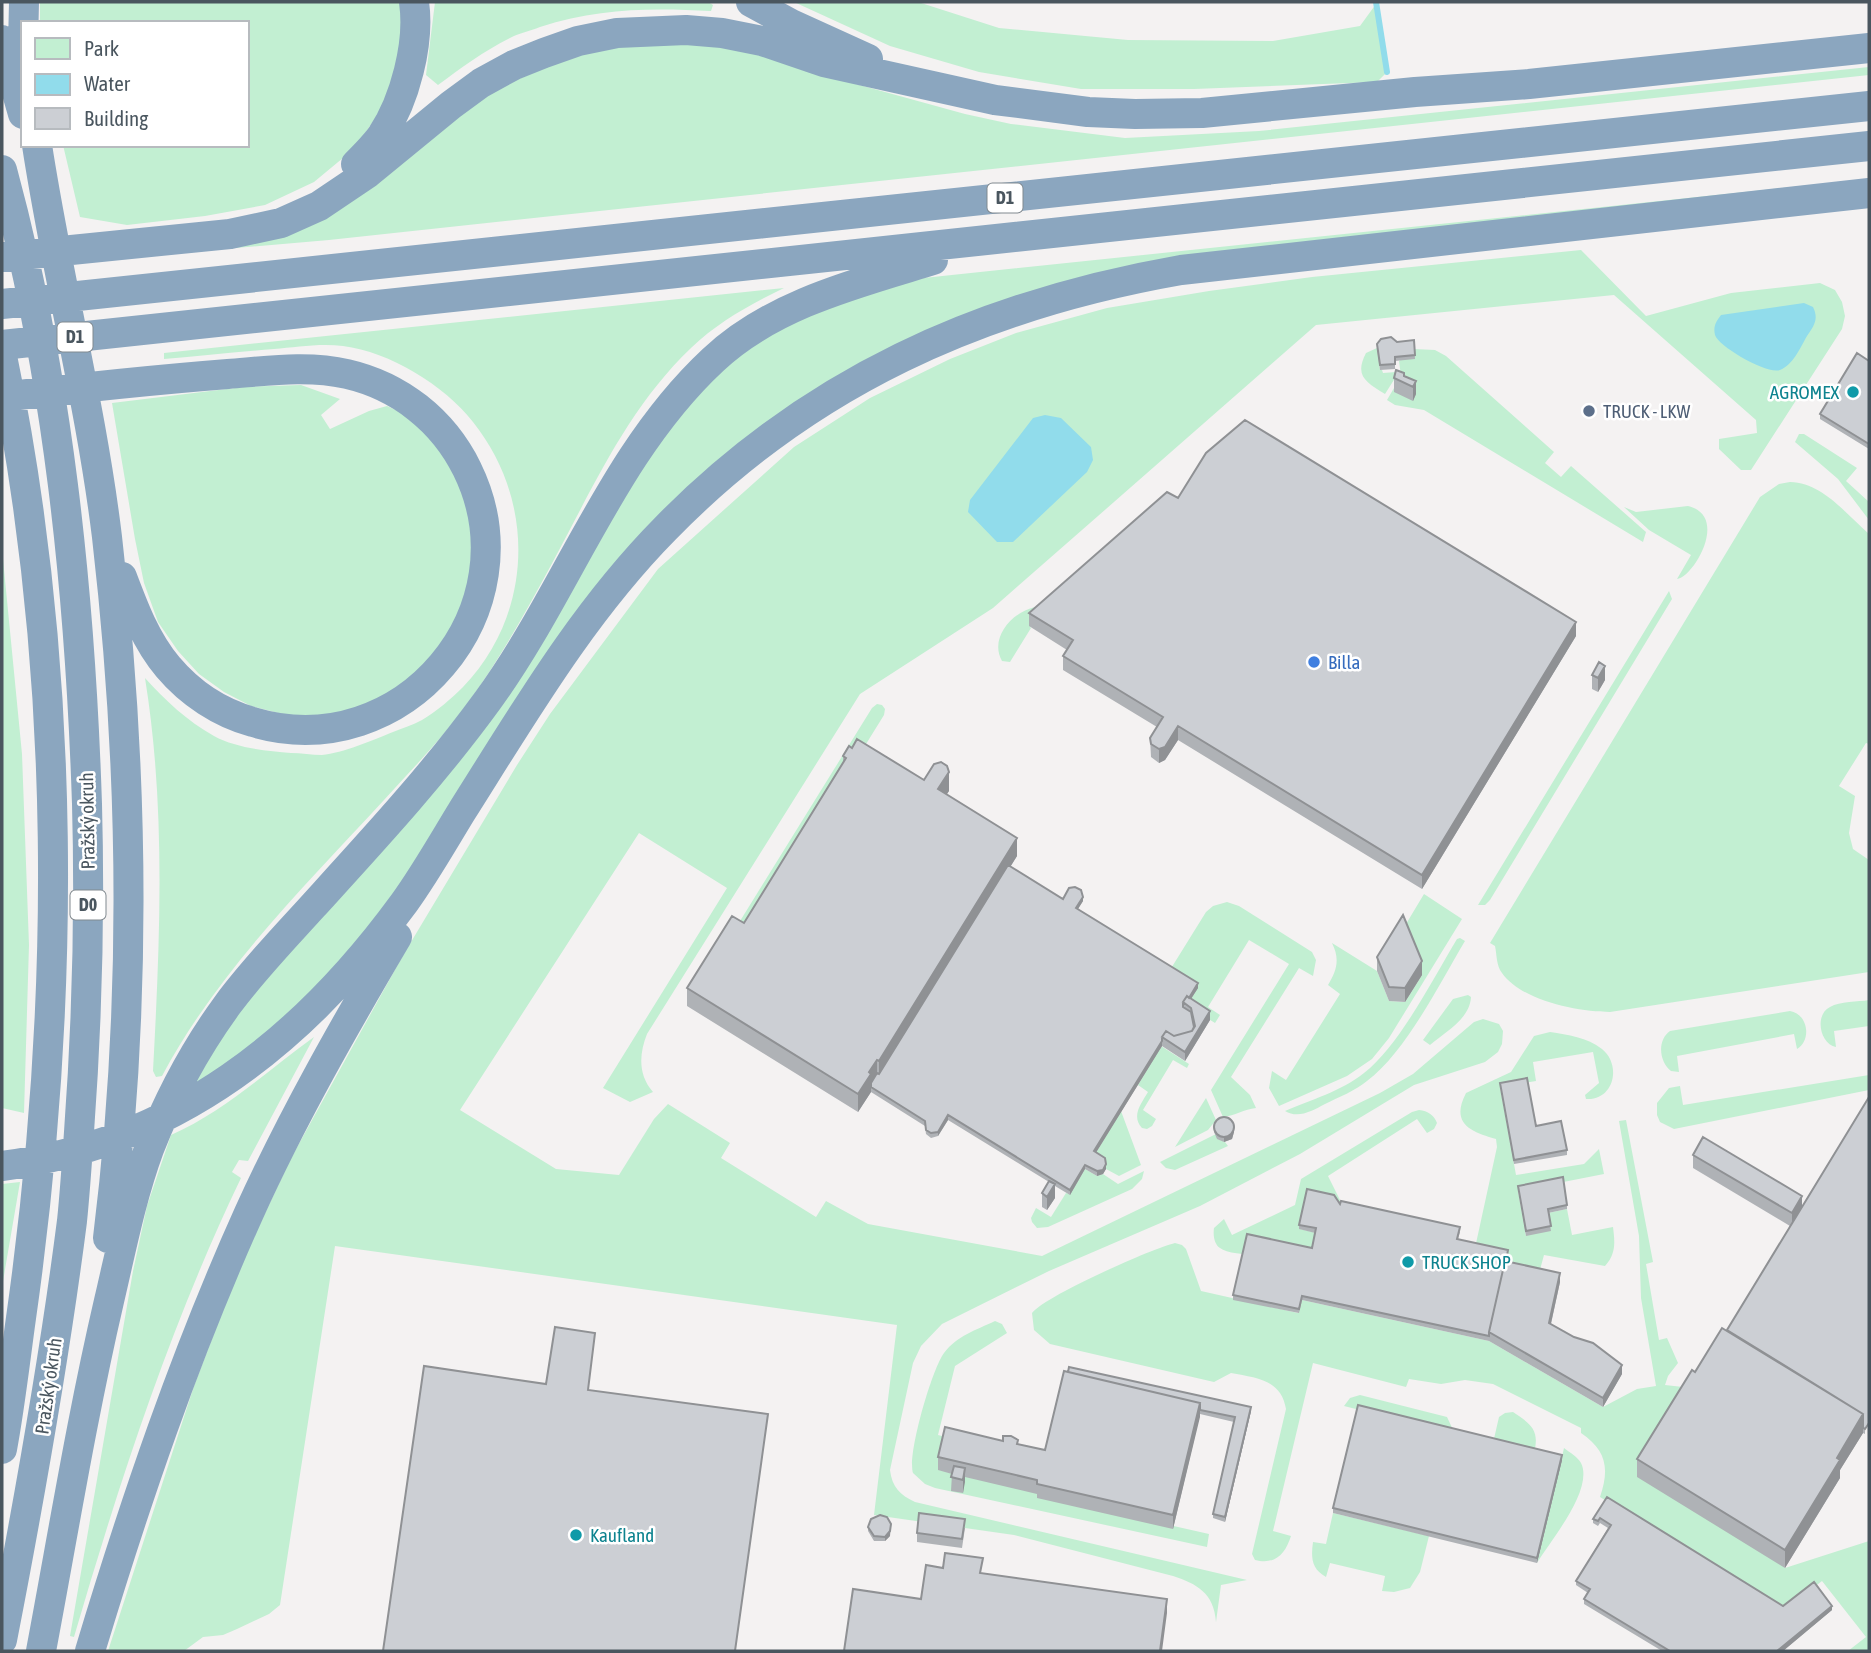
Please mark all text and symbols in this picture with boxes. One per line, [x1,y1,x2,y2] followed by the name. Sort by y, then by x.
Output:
[21,21,248,147] legend
[84,36,119,60] text: Park
[84,71,131,95] text: Water
[84,106,148,130] text: Building
[988,183,1023,212] road number: D1
[57,323,92,352] road number: D1
[1770,381,1839,403] place label: AGROMEX
[1845,384,1861,400] marker: AGROMEX
[1603,400,1691,422] place label: TRUCK - LKW
[1581,403,1597,419] marker: TRUCK - LKW
[1328,651,1360,673] place label: Billa
[1306,654,1322,670] marker: Billa
[75,772,99,870] street label: Pražský okruh
[70,890,106,920] road number: D0
[1422,1251,1511,1273] place label: TRUCK SHOP
[1400,1254,1416,1270] marker: TRUCK SHOP
[30,1336,66,1436] street label: Pražský okruh
[590,1524,654,1546] place label: Kaufland
[568,1527,584,1543] marker: Kaufland

